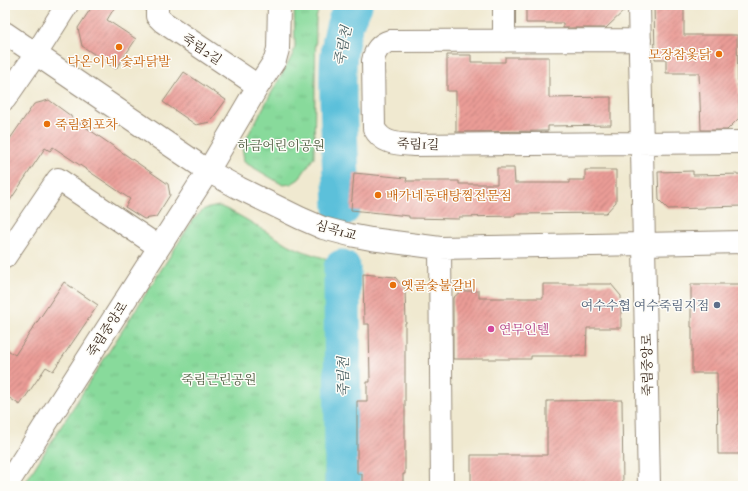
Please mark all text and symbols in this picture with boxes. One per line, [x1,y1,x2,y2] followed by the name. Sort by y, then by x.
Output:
[331,23,355,68] water label: 죽림천
[179,30,225,68] street label: 죽림2길
[114,42,124,52] marker: 다온이네 숯과닭발
[648,47,711,62] place label: 모장참옻닭
[714,49,724,59] marker: 모장참옻닭
[67,54,171,69] place label: 다온이네 숯과닭발
[55,117,118,132] place label: 죽림회포차
[42,119,52,129] marker: 죽림회포차
[397,136,439,152] street label: 죽림1길
[237,138,325,153] park label: 하금어린이공원
[386,188,512,203] place label: 배가네동태탕찜전문점
[373,190,383,200] marker: 배가네동태탕찜전문점
[314,217,359,243] street label: 심곡1교
[401,278,476,293] place label: 옛골숯불갈비
[388,280,398,290] marker: 옛골숯불갈비
[84,298,131,359] street label: 죽림중앙로
[581,298,709,313] place label: 여수수협 여수죽림지점
[712,300,722,310] marker: 여수수협 여수죽림지점
[499,322,549,337] place label: 연무인텔
[486,324,496,334] marker: 연무인텔
[639,333,655,397] street label: 죽림중앙로
[335,355,352,397] water label: 죽림천
[181,372,257,387] park label: 죽림근린공원

